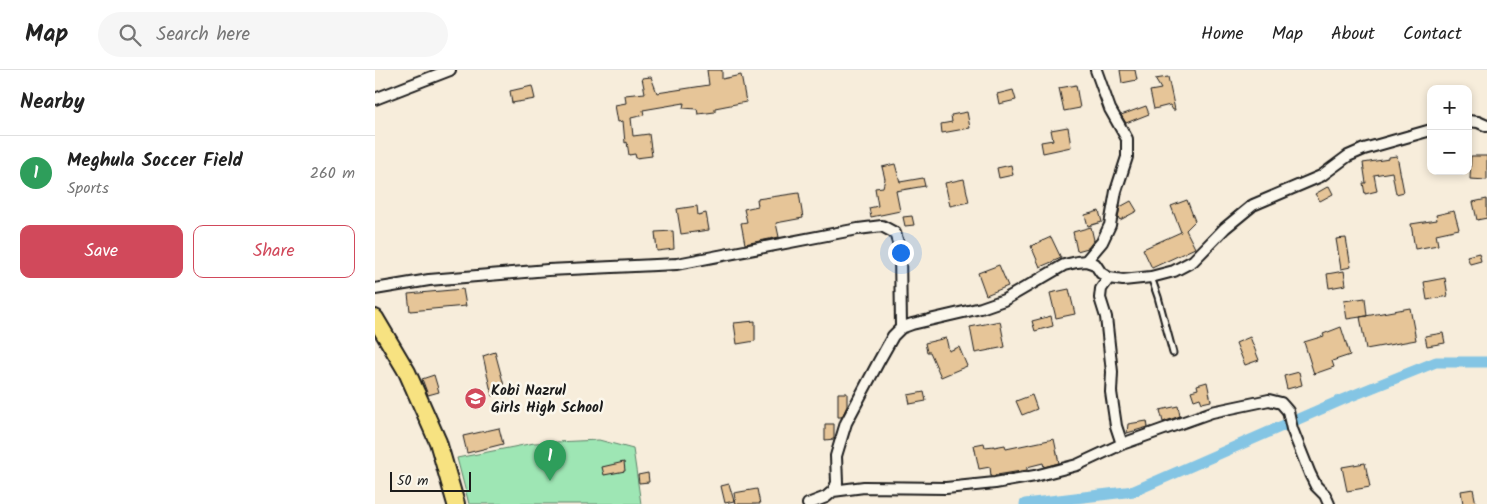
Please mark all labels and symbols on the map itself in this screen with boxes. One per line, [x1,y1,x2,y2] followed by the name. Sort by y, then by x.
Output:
[888,240,914,266] your location
[491,379,603,420] place label: Kobi Nazrul Girls High School
[463,387,487,411] school or university icon: Kobi Nazrul Girls High School
[534,440,566,481] pin: 1
[390,469,471,492] scale bar

